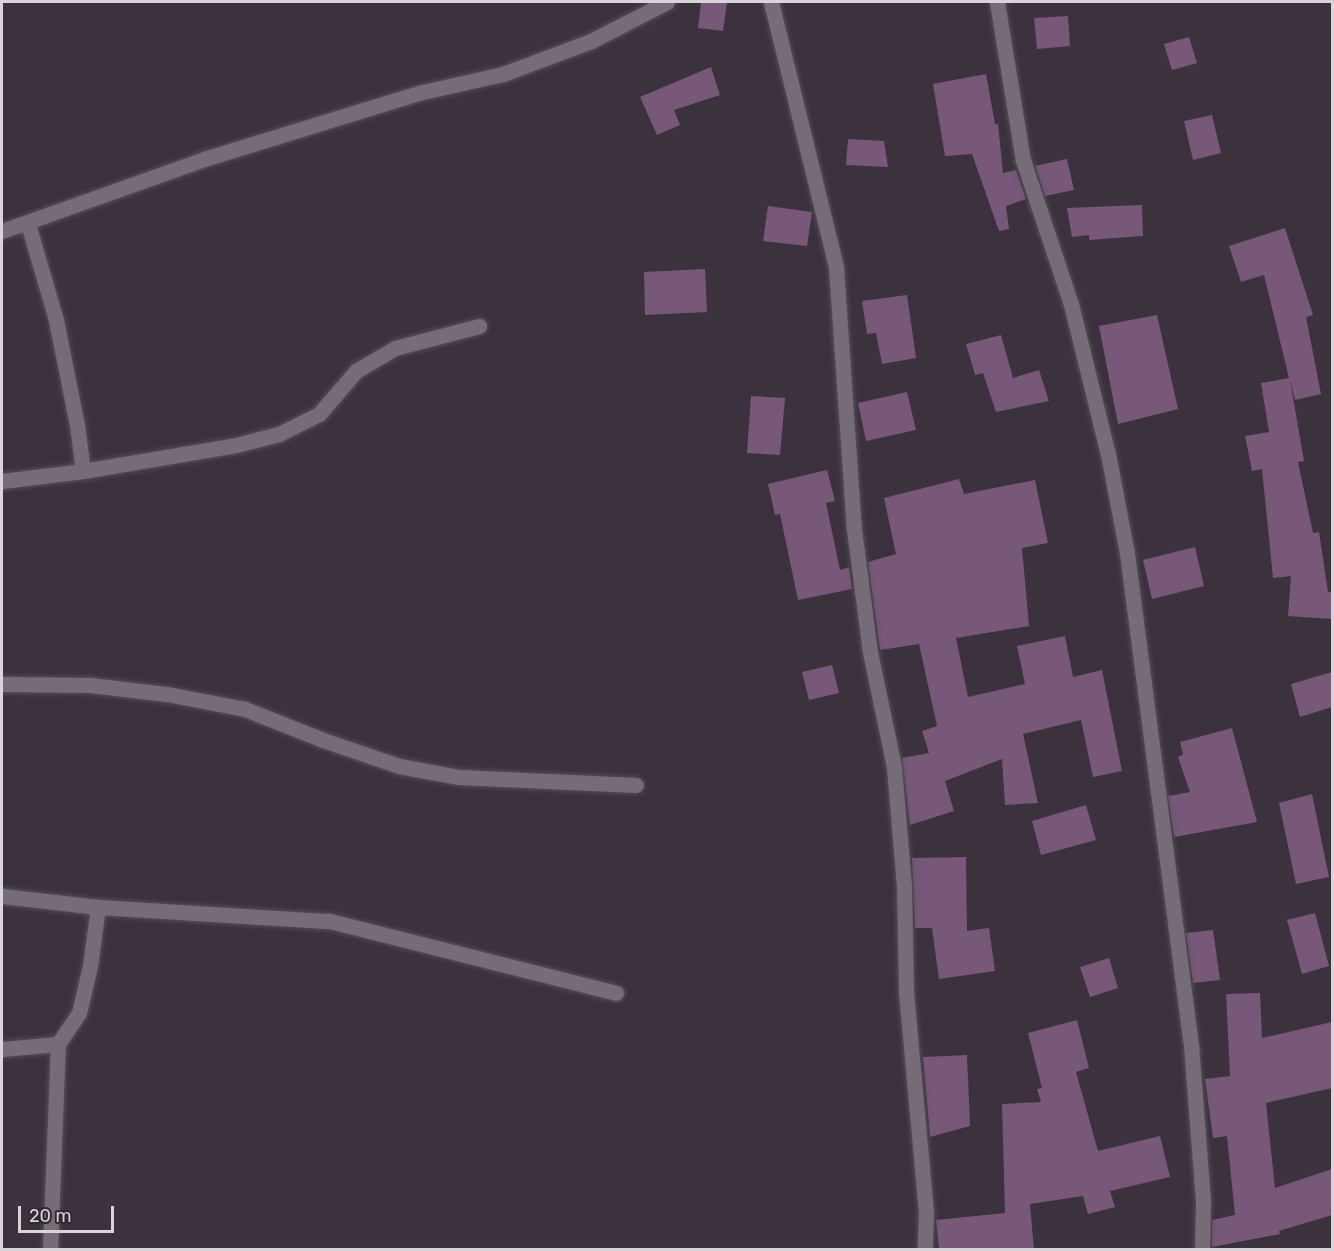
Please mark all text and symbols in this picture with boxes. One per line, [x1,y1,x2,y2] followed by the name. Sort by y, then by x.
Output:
[21,1194,117,1232] scale bar
[29,1205,71,1227] text: 20 m

